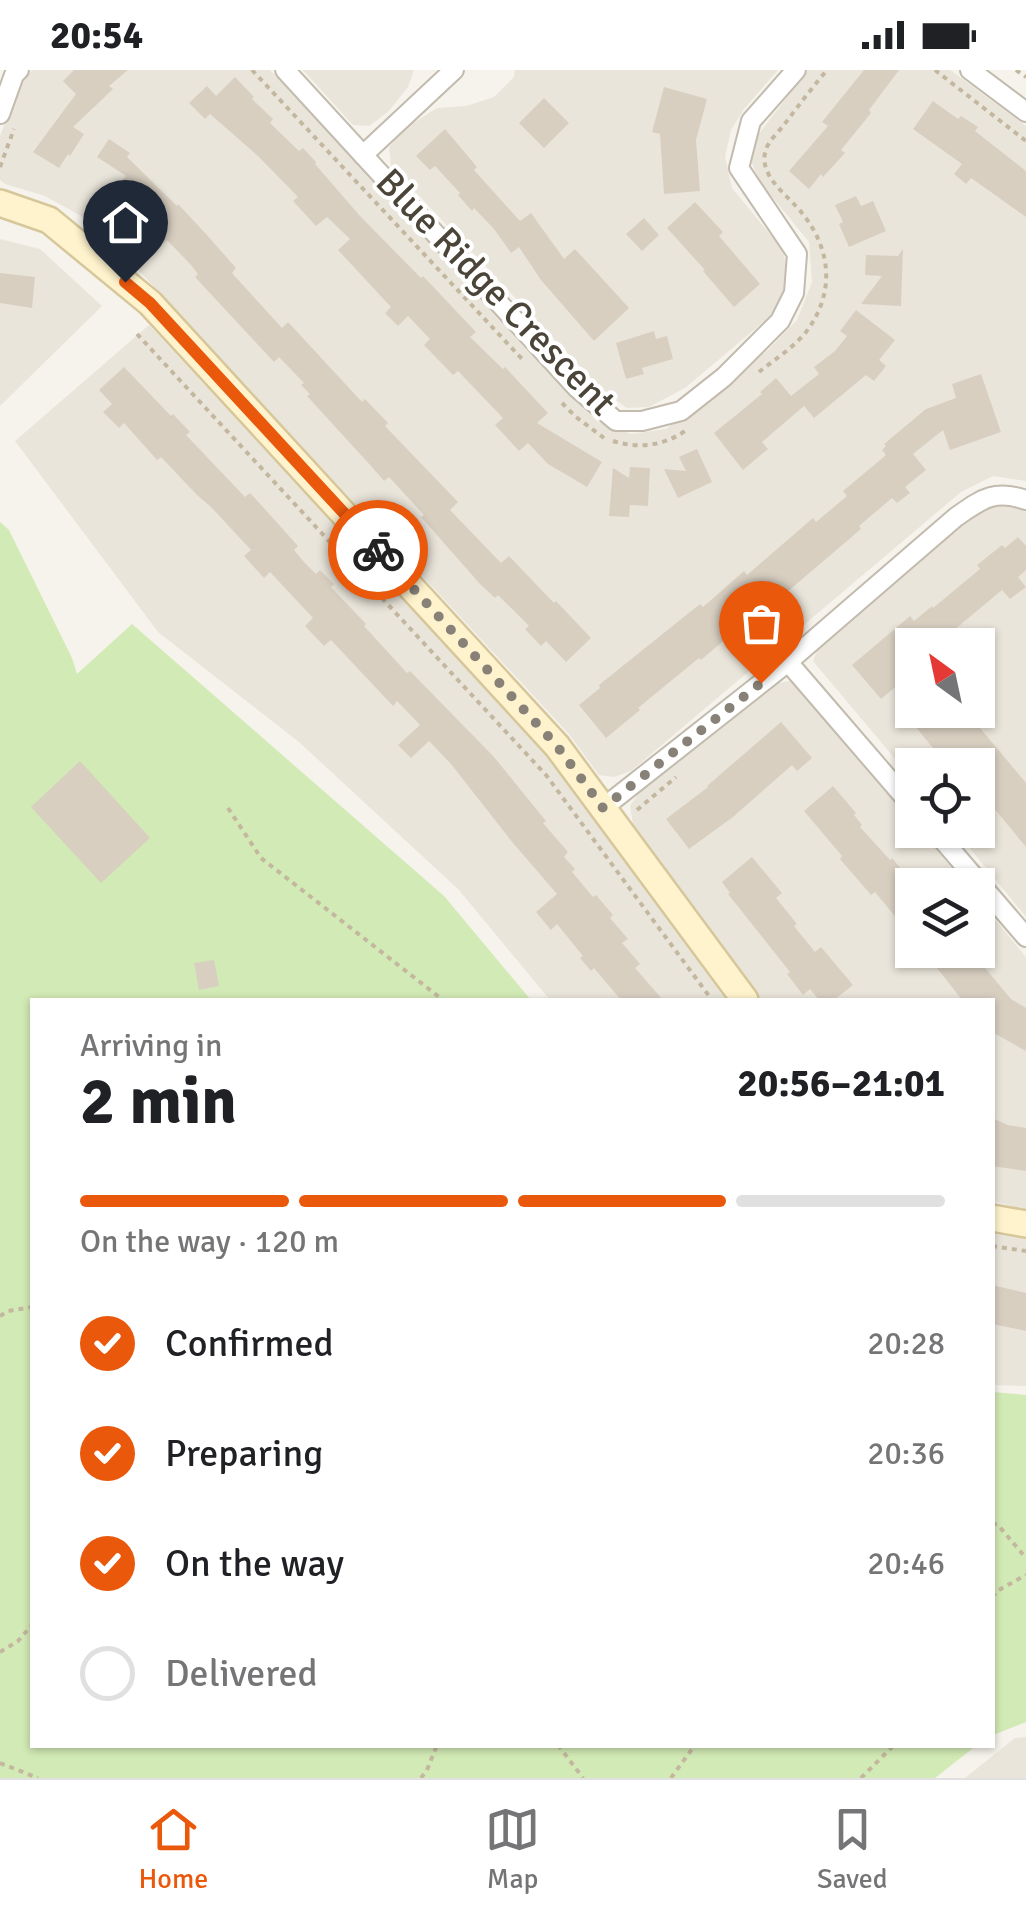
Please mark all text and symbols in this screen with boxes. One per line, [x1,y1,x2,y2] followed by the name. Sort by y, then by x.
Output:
[50,12,143,59] text: 20:54
[366,159,626,425] street label: Blue Ridge Crescent
[83,180,168,283] pin
[98,195,153,250] icon: home
[328,500,428,600] courier
[351,523,406,578] icon: bike
[719,581,804,684] pin
[734,596,789,651] icon: bag
[895,628,995,728] north arrow
[895,628,995,968] map controls
[895,748,995,848] button: locate
[895,868,995,968] button: layers
[80,1026,222,1065] text: Arriving in
[737,1060,945,1107] text: 20:56–21:01
[80,1062,237,1142] text: 2 min
[80,1222,339,1261] text: On the way · 120 m
[80,1316,135,1371] icon: check
[165,1320,334,1367] text: Confirmed
[867,1324,945,1363] text: 20:28
[80,1426,135,1481] icon: check
[165,1430,323,1477] text: Preparing
[867,1434,945,1473] text: 20:36
[80,1536,135,1591] icon: check
[165,1540,344,1587] text: On the way
[867,1544,945,1583] text: 20:46
[165,1650,318,1697] text: Delivered
[138,1802,208,1896] tab: Home
[485,1802,540,1896] tab: Map
[817,1802,888,1896] tab: Saved

